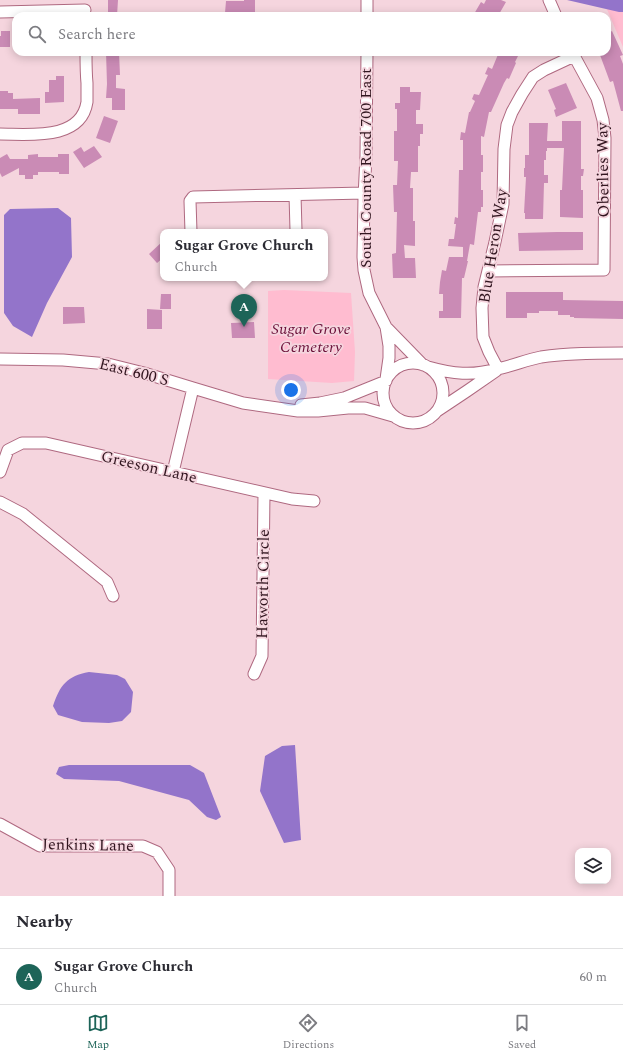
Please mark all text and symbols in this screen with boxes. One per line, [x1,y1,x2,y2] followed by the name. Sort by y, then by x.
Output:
[12,12,611,56] search box
[26,23,48,45] icon: search
[58,23,136,46] text: Search here
[354,68,378,268] street label: South County Road 700 East
[590,121,616,218] street label: Oberlies Way
[472,186,514,305] street label: Blue Heron Way
[160,229,328,281] popup
[174,234,314,257] text: Sugar Grove Church
[174,257,218,277] text: Church
[231,294,257,327] pin: A
[271,317,351,359] park label: Sugar Grove Cemetery
[97,352,171,392] street label: East 600 S
[281,380,301,400] your location
[99,444,199,490] street label: Greeson Lane
[250,529,276,639] street label: Haworth Circle
[42,832,134,858] street label: Jenkins Lane
[575,848,611,884] map controls
[575,848,611,884] button: layers
[16,909,72,935] text: Nearby
[54,955,193,978] text: Sugar Grove Church
[24,967,34,987] text: A
[580,967,607,987] text: 60 m
[54,978,97,998] text: Church
[87,1012,109,1053] tab: Map
[283,1012,334,1053] tab: Directions
[508,1012,536,1053] tab: Saved

